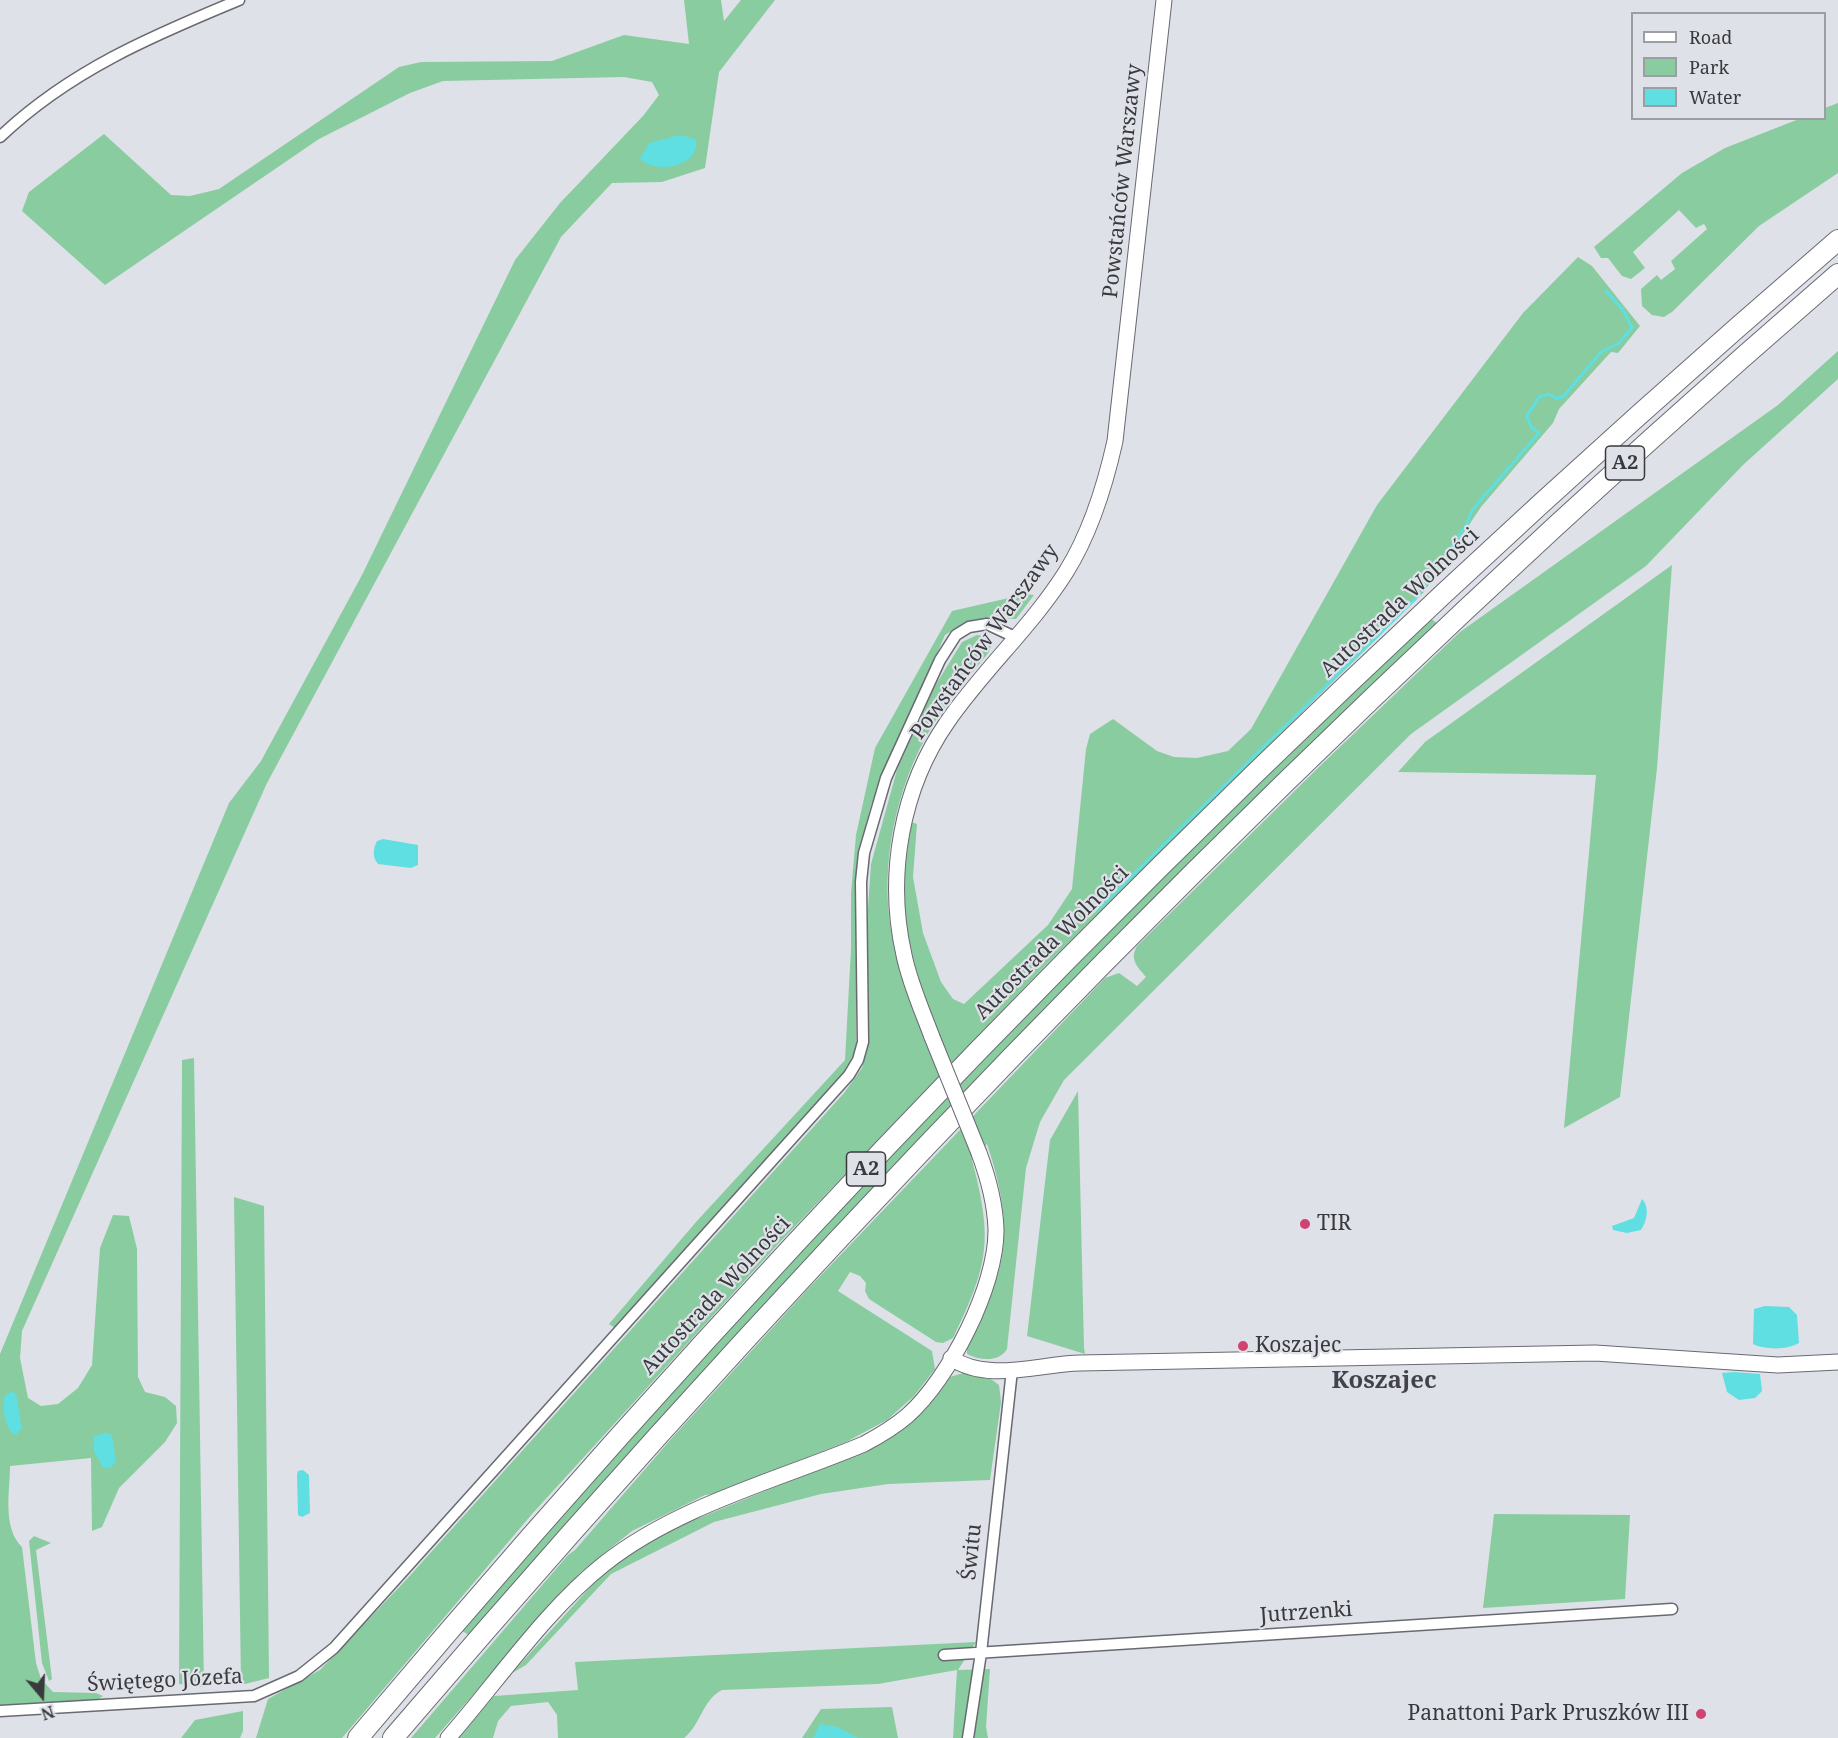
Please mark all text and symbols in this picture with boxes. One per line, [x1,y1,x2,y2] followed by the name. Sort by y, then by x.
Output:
[1631,12,1826,120] legend
[1689,25,1732,49] text: Road
[1689,55,1729,79] text: Park
[1098,63,1148,299] street label: Powstańców Warszawy
[1689,85,1741,109] text: Water
[1606,446,1644,480] road number: A2
[1316,523,1484,683] street label: Autostrada Wolności
[906,539,1064,745] street label: Powstańców Warszawy
[970,861,1134,1025] street label: Autostrada Wolności
[846,1152,886,1186] road number: A2
[1317,1211,1351,1237] place label: TIR
[636,1212,796,1380] street label: Autostrada Wolności
[1298,1217,1312,1231] marker: TIR
[1255,1333,1341,1359] place label: Koszajec
[1236,1339,1250,1353] marker: Koszajec
[1331,1367,1437,1395] district label: Koszajec
[957,1522,987,1582] street label: Świtu
[1259,1597,1353,1629] street label: Jutrzenki
[86,1664,244,1698] street label: Świętego Józefa
[12,1666,72,1726] north arrow
[38,1701,57,1725] text: N
[1408,1701,1689,1727] place label: Panattoni Park Pruszków III
[1694,1707,1708,1721] marker: Panattoni Park Pruszków III

